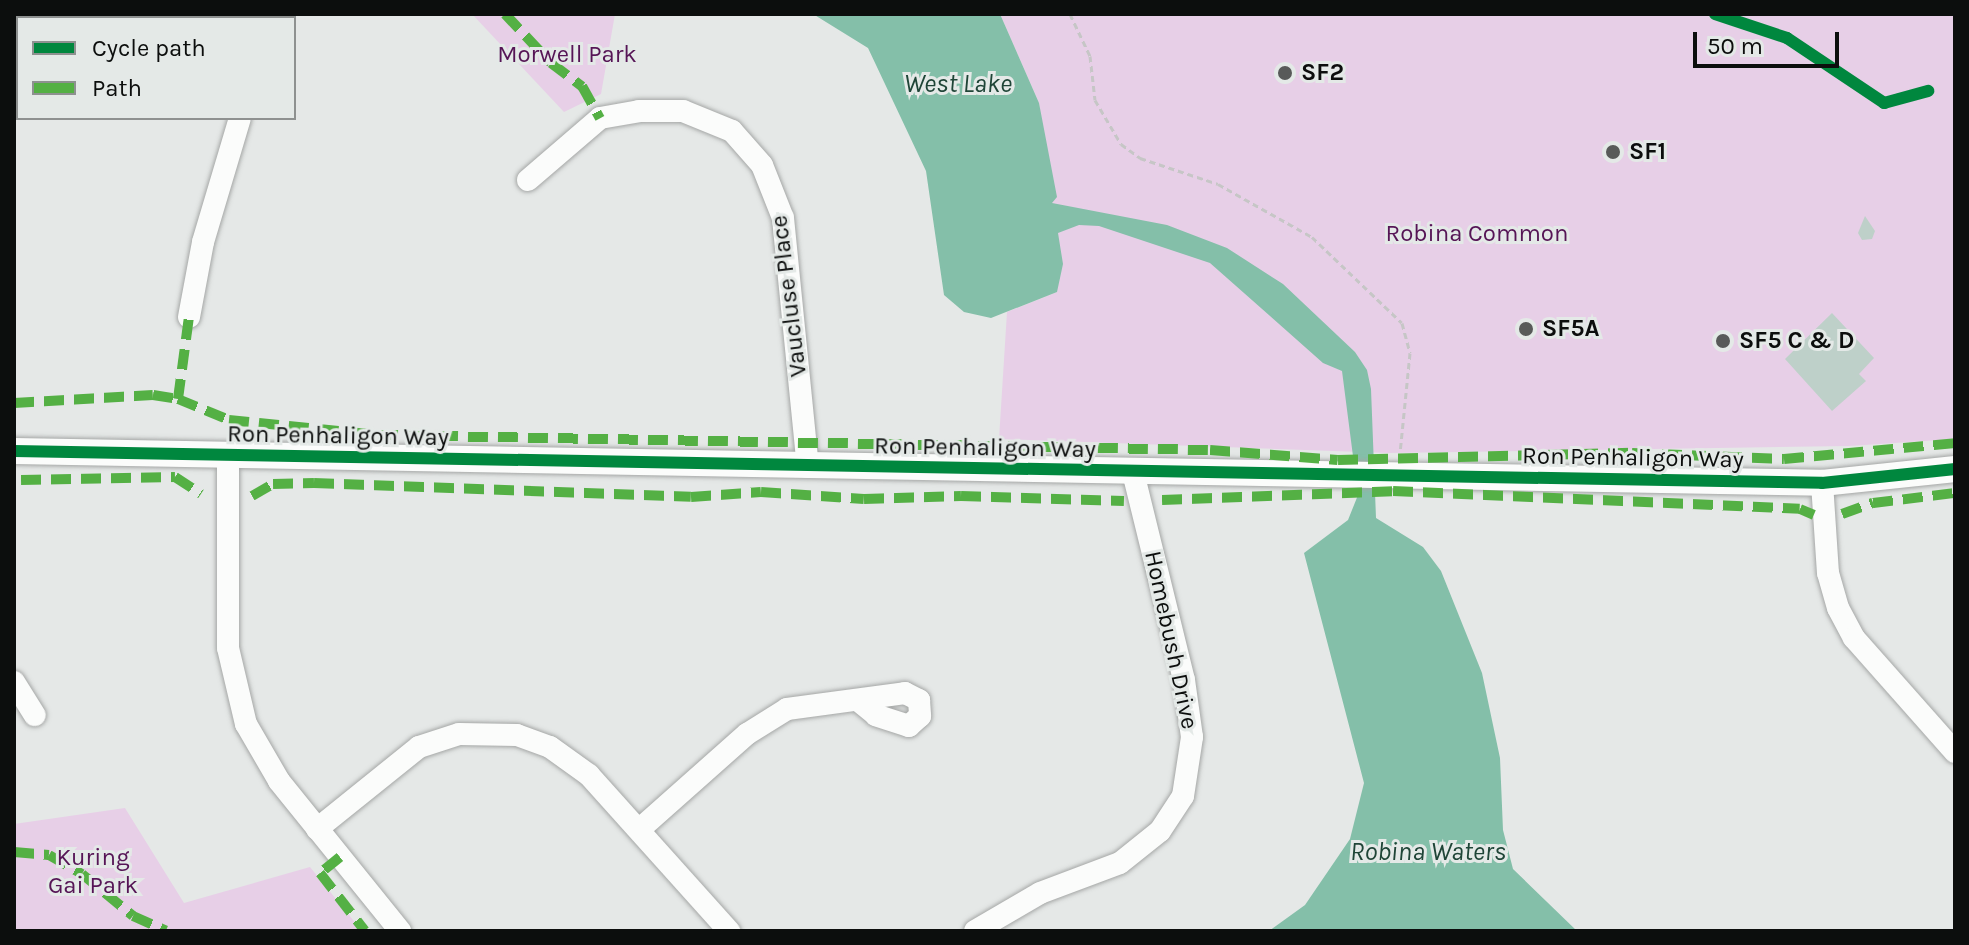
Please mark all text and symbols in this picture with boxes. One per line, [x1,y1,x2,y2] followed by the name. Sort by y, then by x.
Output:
[16,16,296,120] legend
[1697,16,1843,66] scale bar
[1707,32,1763,60] text: 50 m
[92,34,206,62] text: Cycle path
[497,41,637,69] park label: Morwell Park
[1301,59,1344,87] place label: SF2
[1276,64,1294,82] marker: SF2
[904,68,1012,100] water label: West Lake
[92,74,142,102] text: Path
[1629,138,1666,166] place label: SF1
[1604,143,1622,161] marker: SF1
[765,214,813,378] street label: Vaucluse Place
[1386,220,1568,248] park label: Robina Common
[1542,315,1599,343] place label: SF5A
[1517,320,1535,338] marker: SF5A
[1739,327,1854,355] place label: SF5 C & D
[1714,332,1732,350] marker: SF5 C & D
[227,420,449,452] street label: Ron Penhaligon Way
[874,432,1096,464] street label: Ron Penhaligon Way
[1522,442,1744,474] street label: Ron Penhaligon Way
[1138,548,1204,732] street label: Homebush Drive
[1350,836,1506,868] water label: Robina Waters
[48,844,138,900] park label: Kuring Gai Park

